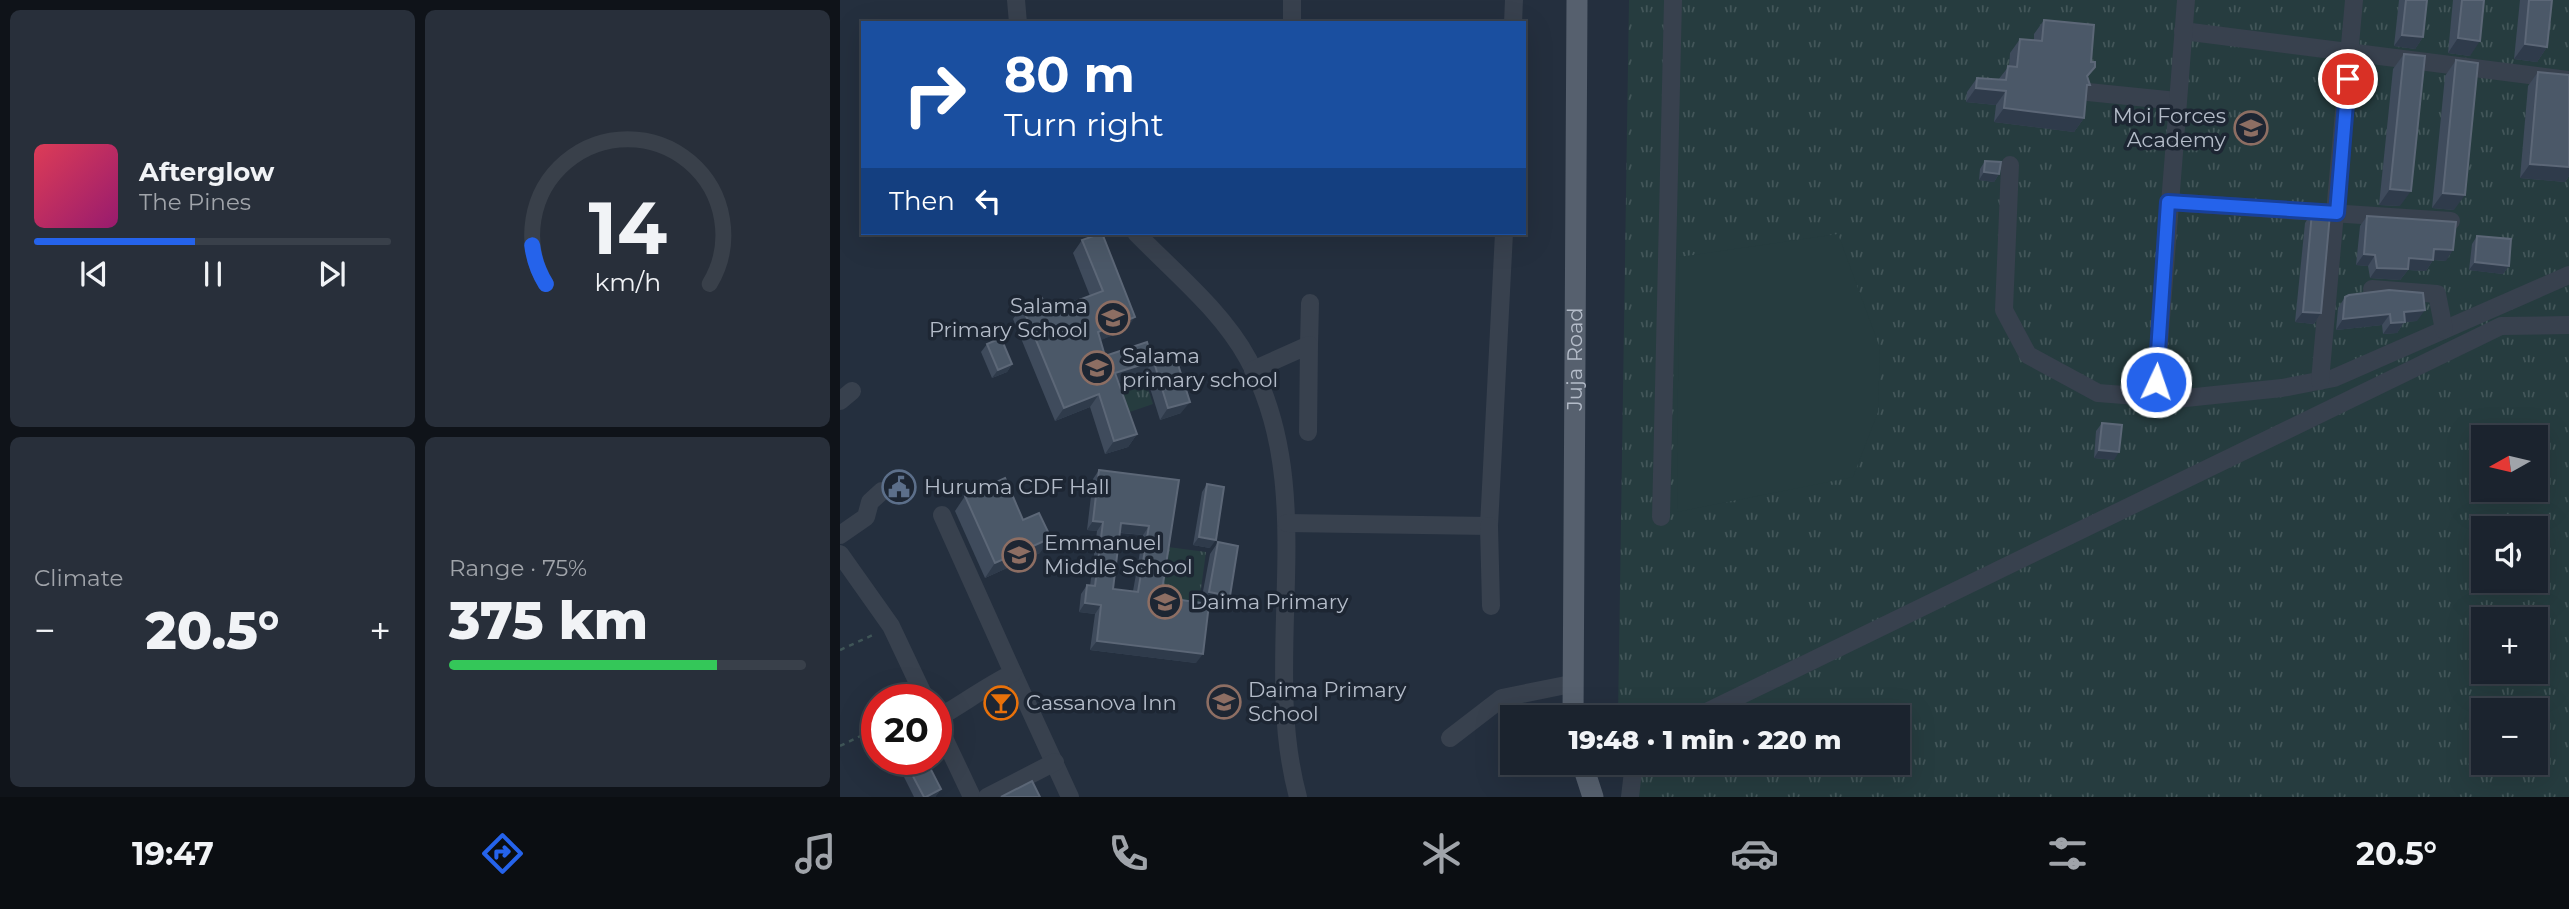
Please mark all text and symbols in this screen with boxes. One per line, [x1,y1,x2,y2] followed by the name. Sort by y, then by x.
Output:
[1004,45,1135,104] text: 80 m
[889,49,980,140] icon: right
[2318,49,2378,109] pin
[2329,60,2367,98] icon: arrive
[2113,103,2227,152] place label: Moi Forces Academy
[1004,105,1164,144] text: Turn right
[2232,109,2270,147] school or university icon: Moi Forces Academy
[139,156,274,188] text: Afterglow
[969,182,1007,220] icon: left
[588,185,667,273] text: 14
[889,185,955,217] text: Then
[139,188,251,216] text: The Pines
[75,255,113,293] icon: previous
[194,255,232,293] icon: pause
[313,255,351,293] icon: next
[594,267,661,297] text: km/h
[929,293,1088,342] place label: Salama Primary School
[1094,299,1132,337] school or university icon: Salama Primary School
[1562,307,1587,412] street label: Juja Road
[1122,343,1278,392] place label: Salama primary school
[2119,345,2193,419] position arrow
[1078,349,1116,387] school or university icon: Salama primary school
[2471,425,2548,502] north arrow
[2471,425,2548,775] map controls
[880,468,918,506] public building icon: Huruma CDF Hall
[924,474,1110,499] place label: Huruma CDF Hall
[2471,516,2548,593] button: sound
[1044,530,1193,579] place label: Emmanuel Middle School
[1000,536,1038,574] school or university icon: Emmanuel Middle School
[449,554,587,582] text: Range · 75%
[34,564,123,592] text: Climate
[1146,583,1184,621] school or university icon: Daima Primary
[449,589,648,652] text: 375 km
[1190,589,1349,614] place label: Daima Primary
[146,599,279,662] text: 20.5°
[34,607,56,654] text: −
[369,607,391,654] text: +
[2471,607,2548,684] button: +
[1248,677,1407,726] place label: Daima Primary School
[1205,683,1243,721] school or university icon: Daima Primary School
[861,684,952,775] speed limit sign: 20
[982,684,1020,722] bar icon: Cassanova Inn
[1026,690,1177,715] place label: Cassanova Inn
[2471,698,2548,775] button: −
[1569,724,1841,756] text: 19:48 · 1 min · 220 m
[478,829,527,878] icon: directions
[791,829,840,878] icon: music
[1104,829,1153,878] icon: phone
[1417,829,1466,878] icon: climate
[1730,829,1779,878] icon: car
[2043,829,2092,878] icon: filters
[132,834,214,873] text: 19:47
[2356,834,2437,873] text: 20.5°

